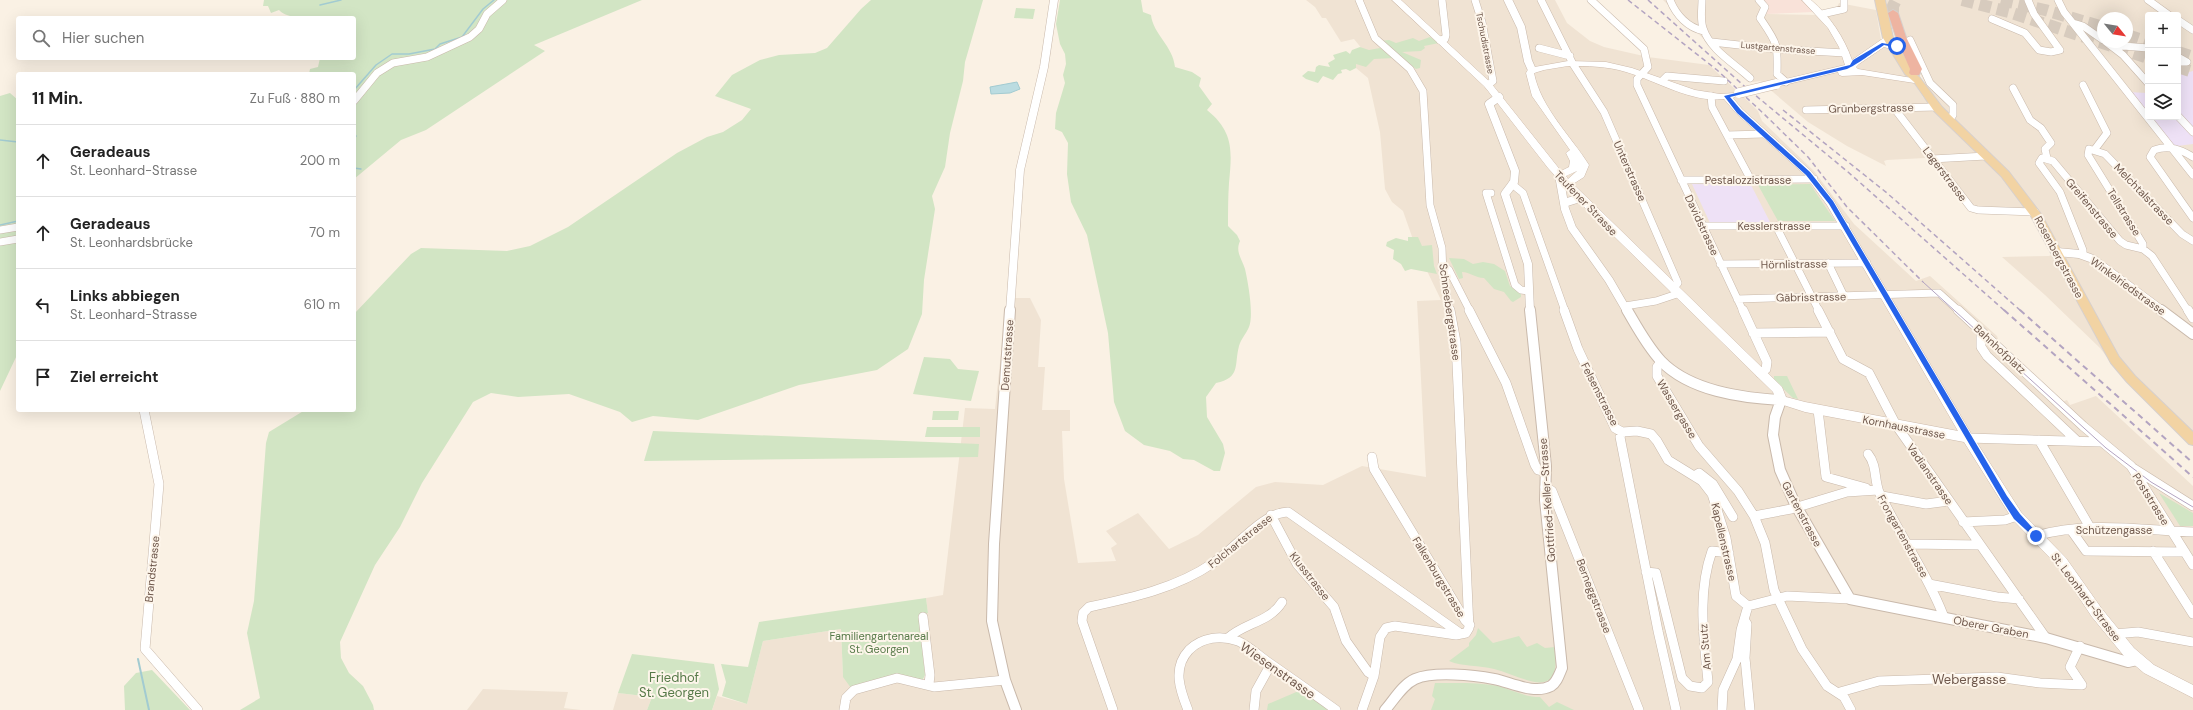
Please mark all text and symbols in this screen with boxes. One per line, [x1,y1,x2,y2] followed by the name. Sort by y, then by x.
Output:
[1473,11,1497,75] street label: Tschudistrasse
[2097,12,2133,48] north arrow
[2145,12,2181,120] map controls
[2145,12,2181,48] button: +
[16,16,356,60] search box
[30,27,52,49] icon: search
[62,28,144,48] text: Hier suchen
[1888,37,1906,55] route start
[1740,39,1816,57] street label: Lustgartenstrasse
[2145,48,2181,84] button: −
[2145,84,2181,120] button: layers
[32,87,83,109] text: 11 Min.
[250,90,340,107] text: Zu Fuß · 880 m
[1828,100,1914,116] street label: Grünbergstrasse
[1610,138,1650,204] street label: Unterstrasse
[70,142,151,162] text: Geradeaus
[1920,144,1970,204] street label: Lagerstrasse
[32,150,54,172] icon: ahead
[300,152,340,169] text: 200 m
[2111,160,2177,228] street label: Melchtalstrasse
[70,162,197,179] text: St. Leonhard-Strasse
[1551,168,1621,238] street label: Teufener Strasse
[1705,173,1791,187] street label: Pestalozzistrasse
[2063,175,2121,241] street label: Greifenstrasse
[2104,186,2144,238] street label: Tellstrasse
[1682,192,1722,258] street label: Davidstrasse
[70,214,151,234] text: Geradeaus
[2031,214,2087,300] street label: Rosenbergstrasse
[1737,219,1811,233] street label: Kesslerstrasse
[32,222,54,244] icon: ahead
[309,224,340,241] text: 70 m
[70,234,193,251] text: St. Leonhardsbrücke
[2087,254,2169,318] street label: Winkelriedstrasse
[1761,256,1827,272] street label: Hörnlistrasse
[1436,263,1464,361] street label: Schneebergstrasse
[70,286,180,306] text: Links abbiegen
[1776,289,1846,305] street label: Gäbrisstrasse
[32,294,54,316] icon: left
[304,296,340,313] text: 610 m
[70,306,197,323] text: St. Leonhard-Strasse
[998,319,1016,391] street label: Demutstrasse
[1971,321,2029,377] street label: Bahnhofplatz
[1578,360,1622,428] street label: Felsenstrasse
[32,366,54,388] icon: arrive
[70,367,159,387] text: Ziel erreicht
[1654,377,1700,441] street label: Wassergasse
[1861,412,1947,442] street label: Kornhausstrasse
[1536,437,1558,563] street label: Gottfried-Keller-Strasse
[1904,441,1956,507] street label: Vadianstrasse
[2129,470,2173,528] street label: Poststrasse
[1779,479,1825,549] street label: Gartenstrasse
[1874,492,1932,580] street label: Frongartenstrasse
[1708,502,1740,582] street label: Kapellenstrasse
[1205,511,1275,571] street label: Folchartstrasse
[2076,523,2152,537] street label: Schützengasse
[2027,527,2045,545] route end
[1409,534,1469,620] street label: Falkenburgstrasse
[142,535,162,603] street label: Brandstrasse
[1287,549,1333,603] street label: Klusstrasse
[2048,550,2124,644] street label: St. Leonhard-Strasse
[1573,557,1615,635] street label: Berneggstrasse
[1952,613,2030,641] street label: Oberer Graben
[1696,623,1714,671] street label: Am Stutz
[829,629,929,656] park label: Familiengartenareal St. Georgen
[1237,638,1319,703] street label: Wiesenstrasse
[639,669,709,701] park label: Friedhof St. Georgen
[1932,671,2006,688] street label: Webergasse

